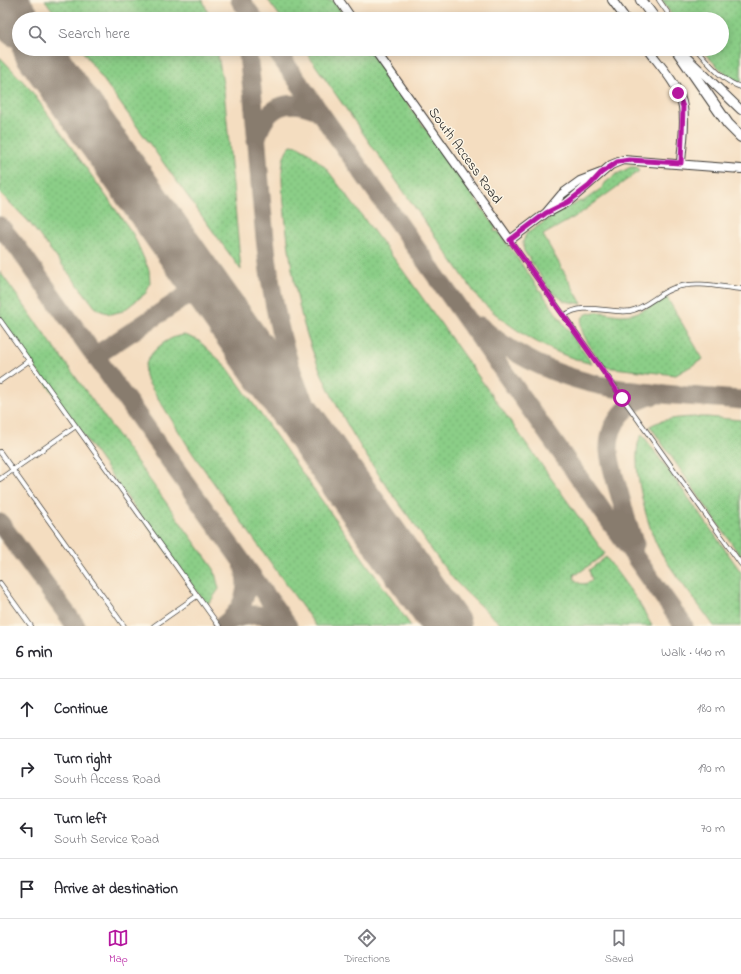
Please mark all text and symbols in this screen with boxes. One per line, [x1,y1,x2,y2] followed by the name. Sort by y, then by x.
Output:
[12,12,729,56] search box
[26,23,48,45] icon: search
[58,23,130,45] text: Search here
[669,84,687,102] route end
[423,103,507,209] street label: South Access Road
[613,389,631,407] route start
[16,640,52,665] text: 6 min
[661,643,725,662] text: Walk · 440 m
[16,698,38,720] icon: ahead
[54,698,108,720] text: Continue
[697,699,725,718] text: 180 m
[54,748,112,770] text: Turn right
[16,758,38,780] icon: right
[698,759,725,778] text: 190 m
[54,770,160,789] text: South Access Road
[54,808,107,830] text: Turn left
[16,818,38,840] icon: left
[701,819,725,838] text: 70 m
[54,830,159,849] text: South Service Road
[16,878,38,900] icon: arrive
[54,878,178,900] text: Arrive at destination
[107,927,129,967] tab: Map
[344,927,390,967] tab: Directions
[605,927,634,967] tab: Saved

